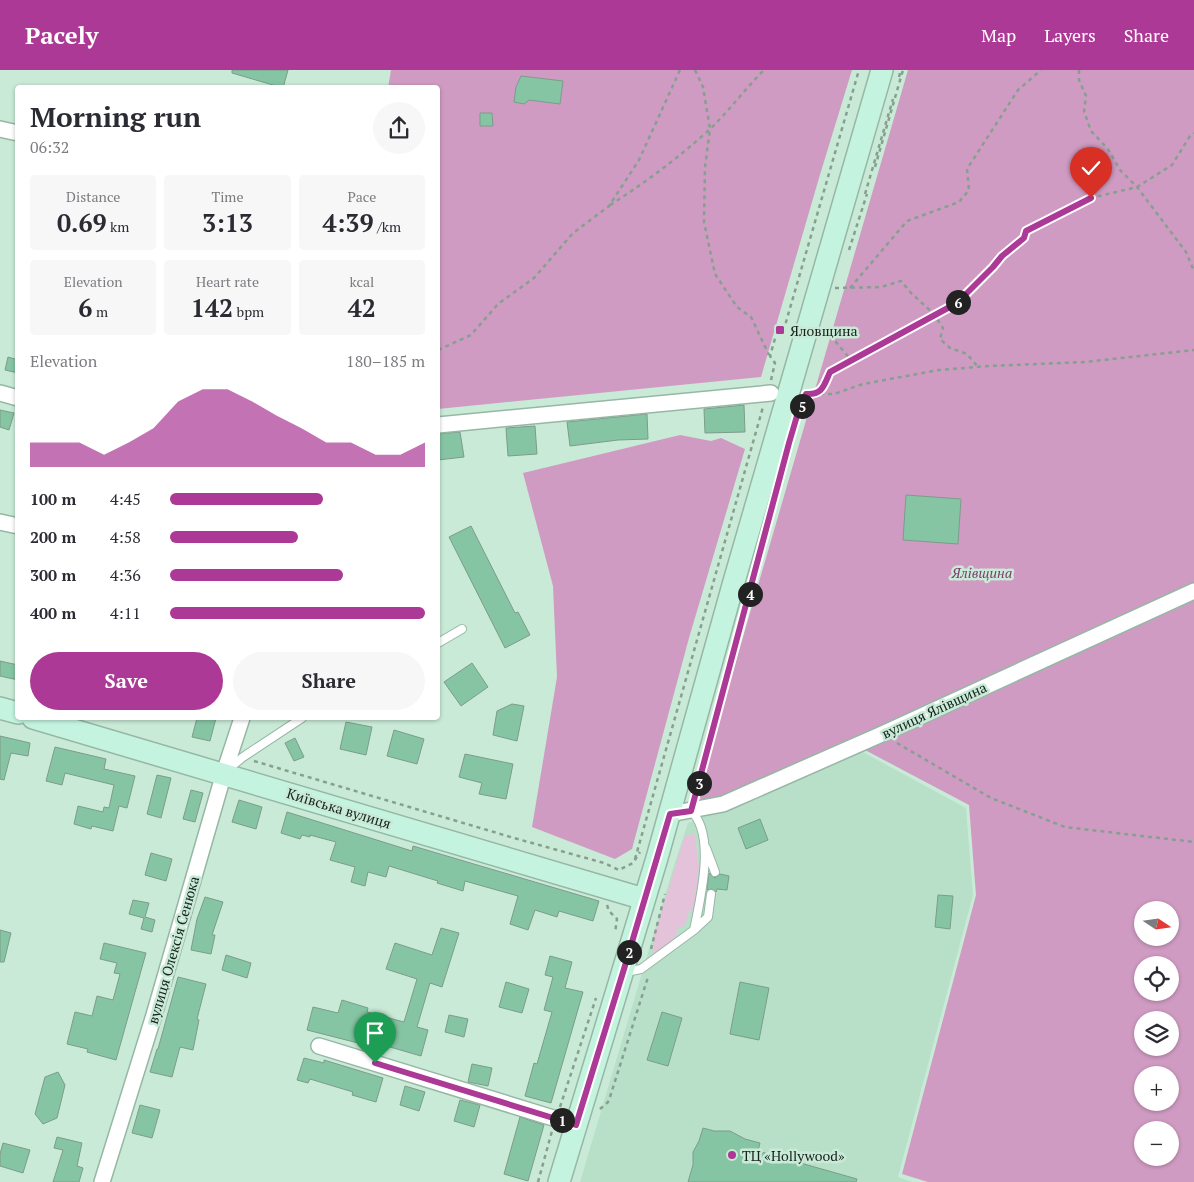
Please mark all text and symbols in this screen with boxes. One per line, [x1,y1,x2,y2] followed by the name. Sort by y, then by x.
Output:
[25,19,98,51] text: Pacely
[981,23,1016,47] text: Map
[1044,23,1096,47] text: Layers
[1124,23,1169,47] text: Share
[30,98,201,135] text: Morning run
[373,102,425,154] button: share
[30,136,69,158] text: 06:32
[1070,147,1112,198] pin
[1077,154,1105,182] icon: check
[66,187,120,206] text: Distance
[211,187,244,206] text: Time
[347,187,376,206] text: Pace
[57,206,107,239] text: 0.69
[202,206,253,239] text: 3:13
[323,206,374,239] text: 4:39
[107,217,129,236] text: km
[374,217,401,236] text: /km
[64,272,123,291] text: Elevation
[196,272,259,291] text: Heart rate
[349,272,374,291] text: kcal
[946,290,970,314] pin: 6
[78,291,92,324] text: 6
[191,291,233,324] text: 142
[348,291,376,324] text: 42
[955,293,962,312] text: 6
[92,302,108,321] text: m
[233,302,264,321] text: bpm
[790,321,858,340] place label: Яловщина
[774,324,786,336] marker: Яловщина
[30,350,97,372] text: Elevation
[346,350,425,372] text: 180–185 m
[790,394,814,418] pin: 5
[799,397,806,416] text: 5
[30,488,76,510] text: 100 m
[110,488,141,510] text: 4:45
[30,526,76,548] text: 200 m
[110,526,141,548] text: 4:58
[951,563,1012,582] park label: Ялівщина
[30,564,76,586] text: 300 m
[110,564,141,586] text: 4:36
[738,582,762,606] pin: 4
[747,585,754,604] text: 4
[30,602,76,624] text: 400 m
[110,602,141,624] text: 4:11
[30,652,223,710] button: Save
[233,652,425,710] button: Share
[878,677,990,743] street label: вулиця Ялівщина
[686,770,712,796] pin: 3
[696,774,703,793] text: 3
[285,783,393,833] street label: Київська вулиця
[143,874,203,1026] street label: вулиця Олексія Сенюка
[1134,901,1179,946] north arrow
[1134,901,1179,1166] map controls
[616,940,642,964] pin: 2
[626,943,633,962] text: 2
[1134,956,1179,1001] button: locate
[1134,1011,1179,1056] button: layers
[354,1012,396,1063] pin
[361,1019,389,1047] icon: arrive
[1134,1066,1179,1111] button: +
[550,1108,574,1132] pin: 1
[559,1111,566,1130] text: 1
[1134,1121,1179,1166] button: −
[742,1146,845,1165] place label: ТЦ «Hollywood»
[726,1149,738,1161] marker: ТЦ «Hollywood»

